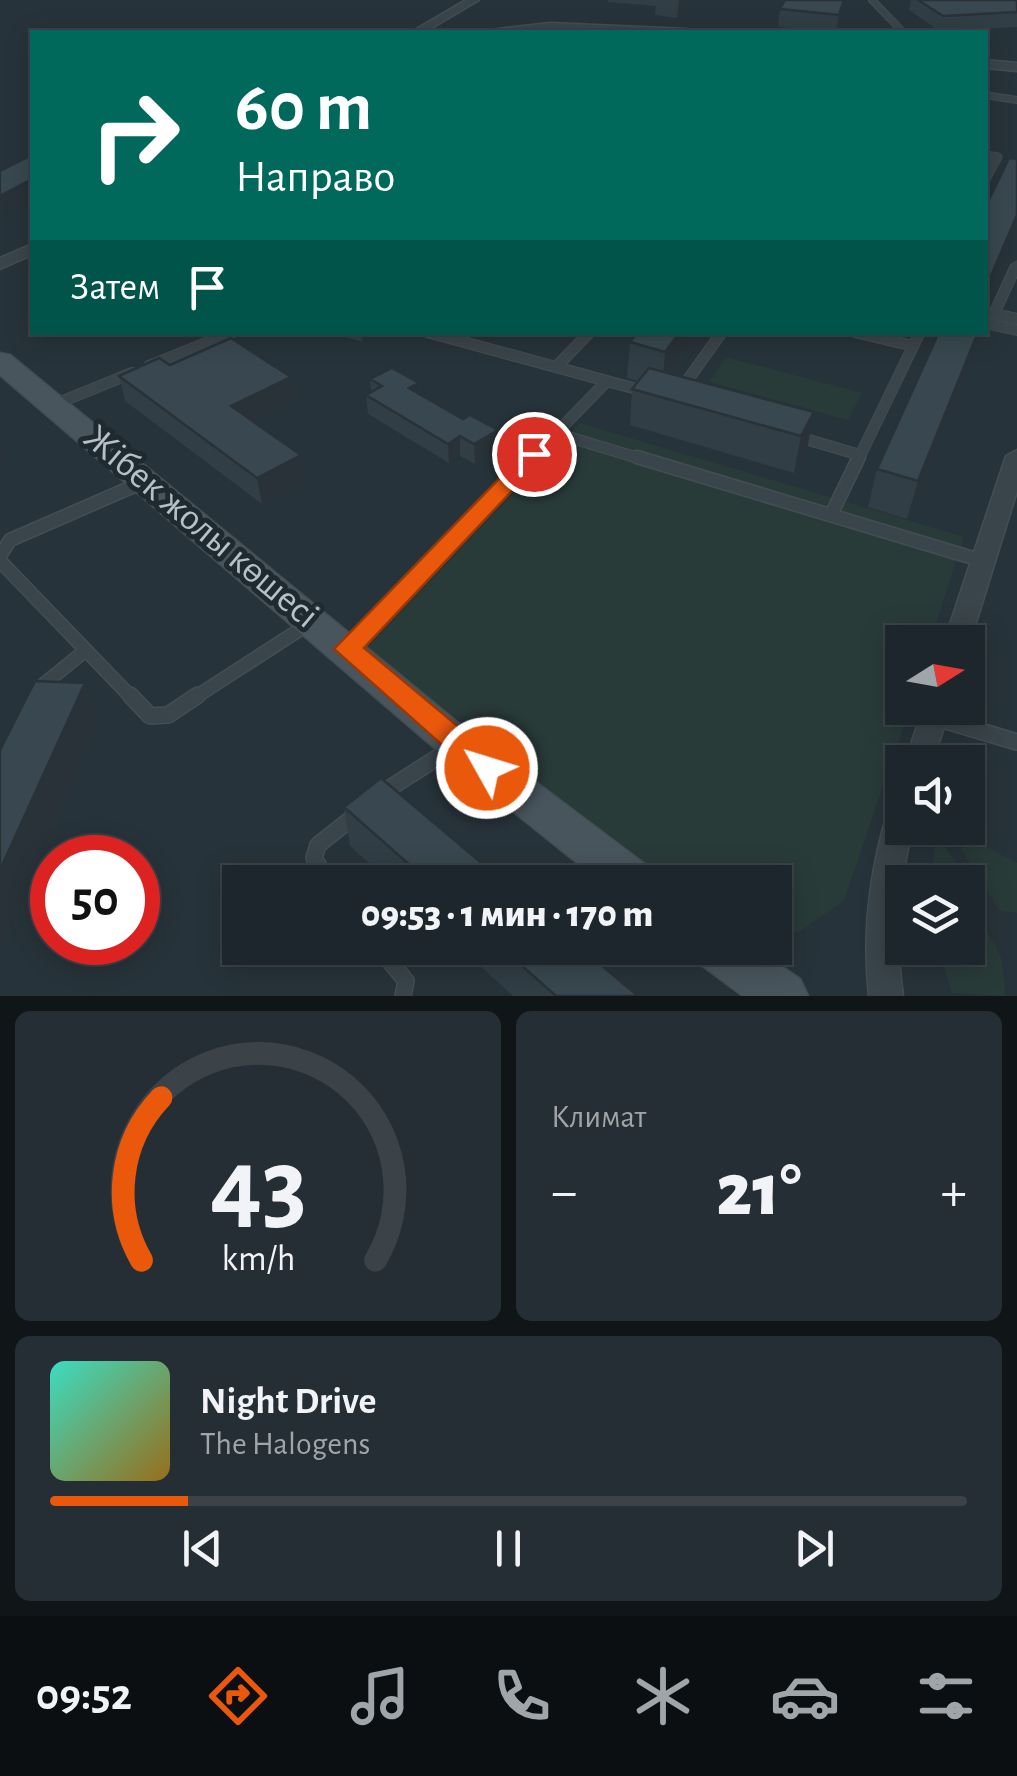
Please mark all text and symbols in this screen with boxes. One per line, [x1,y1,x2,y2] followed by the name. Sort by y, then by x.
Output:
[70,70,200,200] icon: right
[235,73,372,143] text: 60 m
[235,155,395,200] text: Направо
[180,260,235,315] icon: arrive
[70,269,160,307] text: Затем
[492,412,577,497] pin
[77,418,325,636] street label: Жібек жолы көшесі
[507,427,562,482] icon: arrive
[885,625,985,725] north arrow
[885,625,985,965] map controls
[435,716,539,820] position arrow
[885,745,985,845] button: sound
[30,835,160,965] speed limit sign: 50
[885,865,985,965] button: layers
[361,896,653,934] text: 09:53 · 1 мин · 170 m
[551,1101,646,1133] text: Климат
[209,1135,307,1239] text: 43
[716,1154,802,1229] text: 21°
[551,1165,577,1220] text: −
[941,1165,967,1220] text: +
[221,1241,295,1277] text: km/h
[200,1383,376,1421] text: Night Drive
[200,1428,370,1460] text: The Halogens
[175,1521,230,1576] icon: previous
[481,1521,536,1576] icon: pause
[787,1521,842,1576] icon: next
[203,1661,273,1731] icon: directions
[345,1661,415,1731] icon: music
[487,1661,557,1731] icon: phone
[628,1661,698,1731] icon: climate
[770,1661,840,1731] icon: car
[911,1661,981,1731] icon: filters
[36,1673,132,1718] text: 09:52

